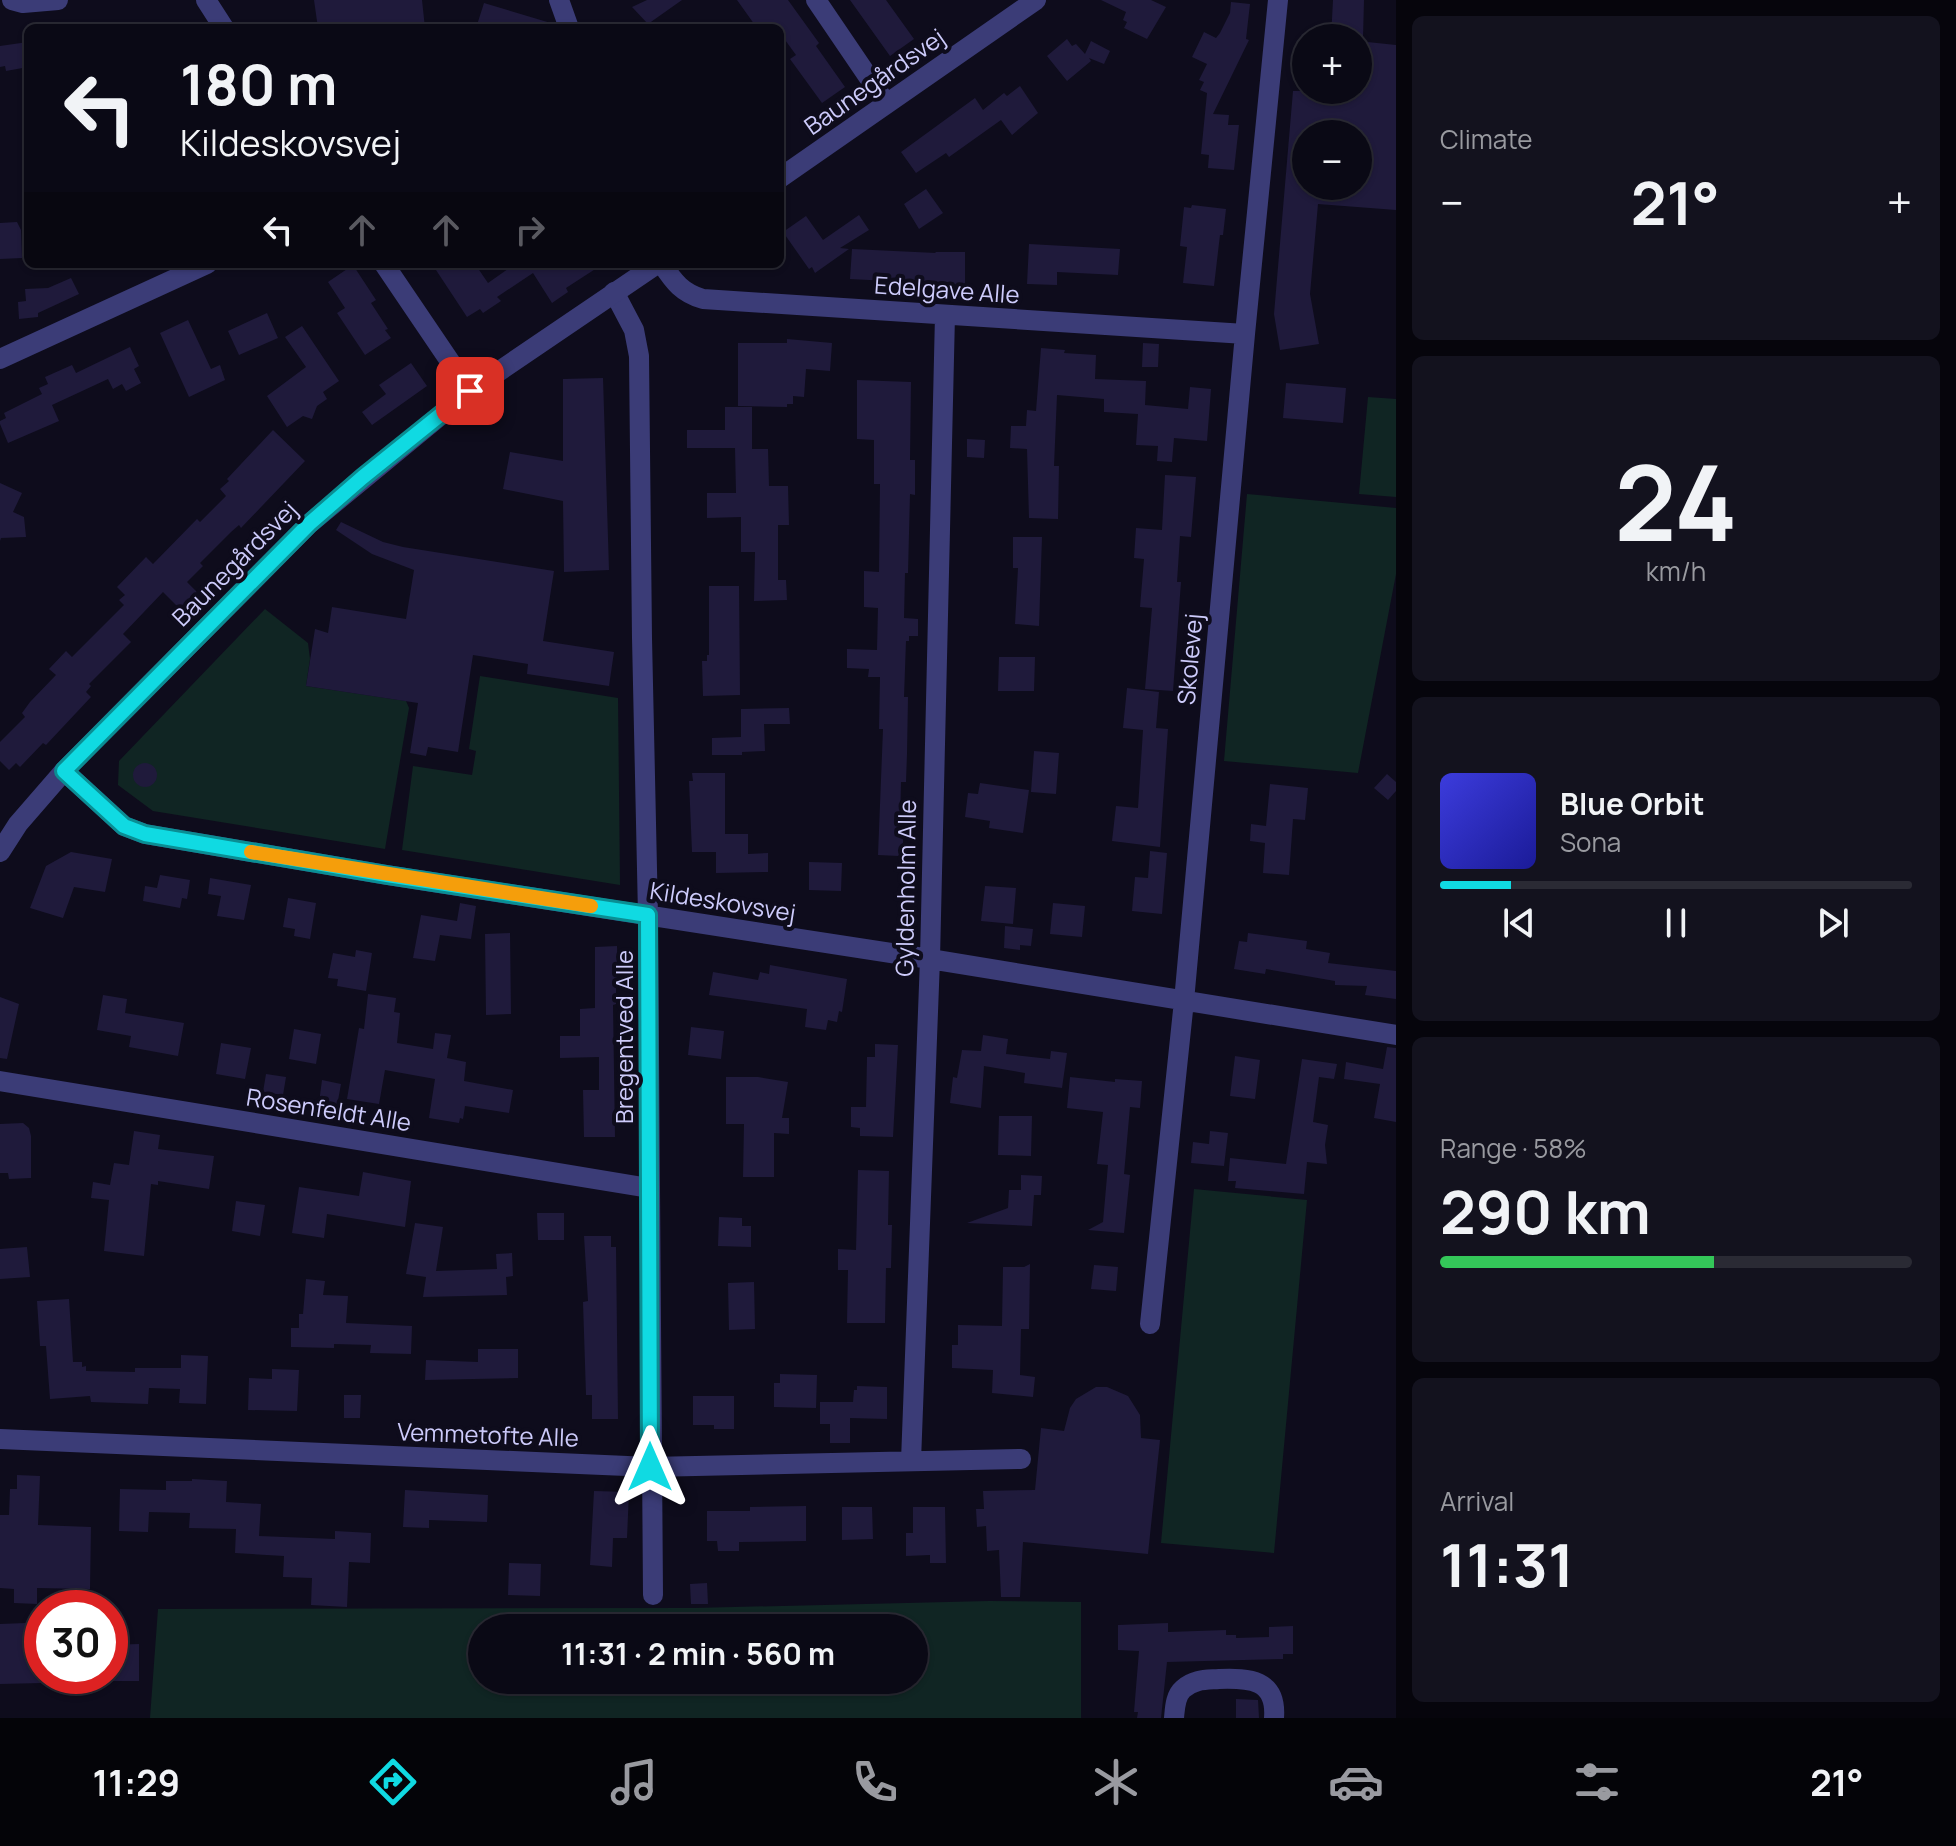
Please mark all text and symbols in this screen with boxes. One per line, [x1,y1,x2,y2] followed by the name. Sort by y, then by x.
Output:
[797,20,951,142] street label: Baunegårdsvej
[1292,24,1372,200] map controls
[1292,24,1372,104] button: +
[180,45,337,122] text: 180 m
[48,56,152,160] icon: left
[180,118,401,167] text: Kildeskovsvej
[1292,120,1372,200] button: −
[1440,121,1532,157] text: Climate
[1631,161,1720,243] text: 21°
[1440,172,1464,232] text: −
[1887,172,1912,232] text: +
[256,208,300,252] icon: left
[340,208,384,252] icon: ahead
[424,208,468,252] icon: ahead
[508,208,552,252] icon: right
[873,267,1021,311] street label: Edelgave Alle
[436,357,504,425] pin
[448,369,492,413] icon: arrive
[1614,430,1738,572] text: 24
[164,493,304,633] street label: Baunegårdsvej
[1646,553,1706,589] text: km/h
[1169,612,1209,706] street label: Skolevej
[1560,783,1705,824] text: Blue Orbit
[887,799,923,977] street label: Gyldenholm Alle
[1560,824,1621,860] text: Sona
[648,873,798,929] street label: Kildeskovsvej
[1497,901,1541,945] icon: previous
[1654,901,1698,945] icon: pause
[1811,901,1855,945] icon: next
[607,950,640,1124] street label: Bregentved Alle
[244,1080,414,1138] street label: Rosenfeldt Alle
[1440,1130,1587,1166] text: Range · 58%
[1440,1170,1651,1252] text: 290 km
[397,1414,579,1454] street label: Vemmetofte Alle
[608,1425,692,1509] position arrow
[1440,1483,1514,1519] text: Arrival
[1440,1523,1574,1605] text: 11:31
[24,1590,128,1694] speed limit sign: 30
[561,1633,835,1674] text: 11:31 · 2 min · 560 m
[365,1754,421,1810] icon: directions
[606,1754,662,1810] icon: music
[847,1754,903,1810] icon: phone
[1088,1754,1144,1810] icon: climate
[1328,1754,1384,1810] icon: car
[1569,1754,1625,1810] icon: filters
[92,1758,180,1807] text: 11:29
[1810,1758,1864,1807] text: 21°

